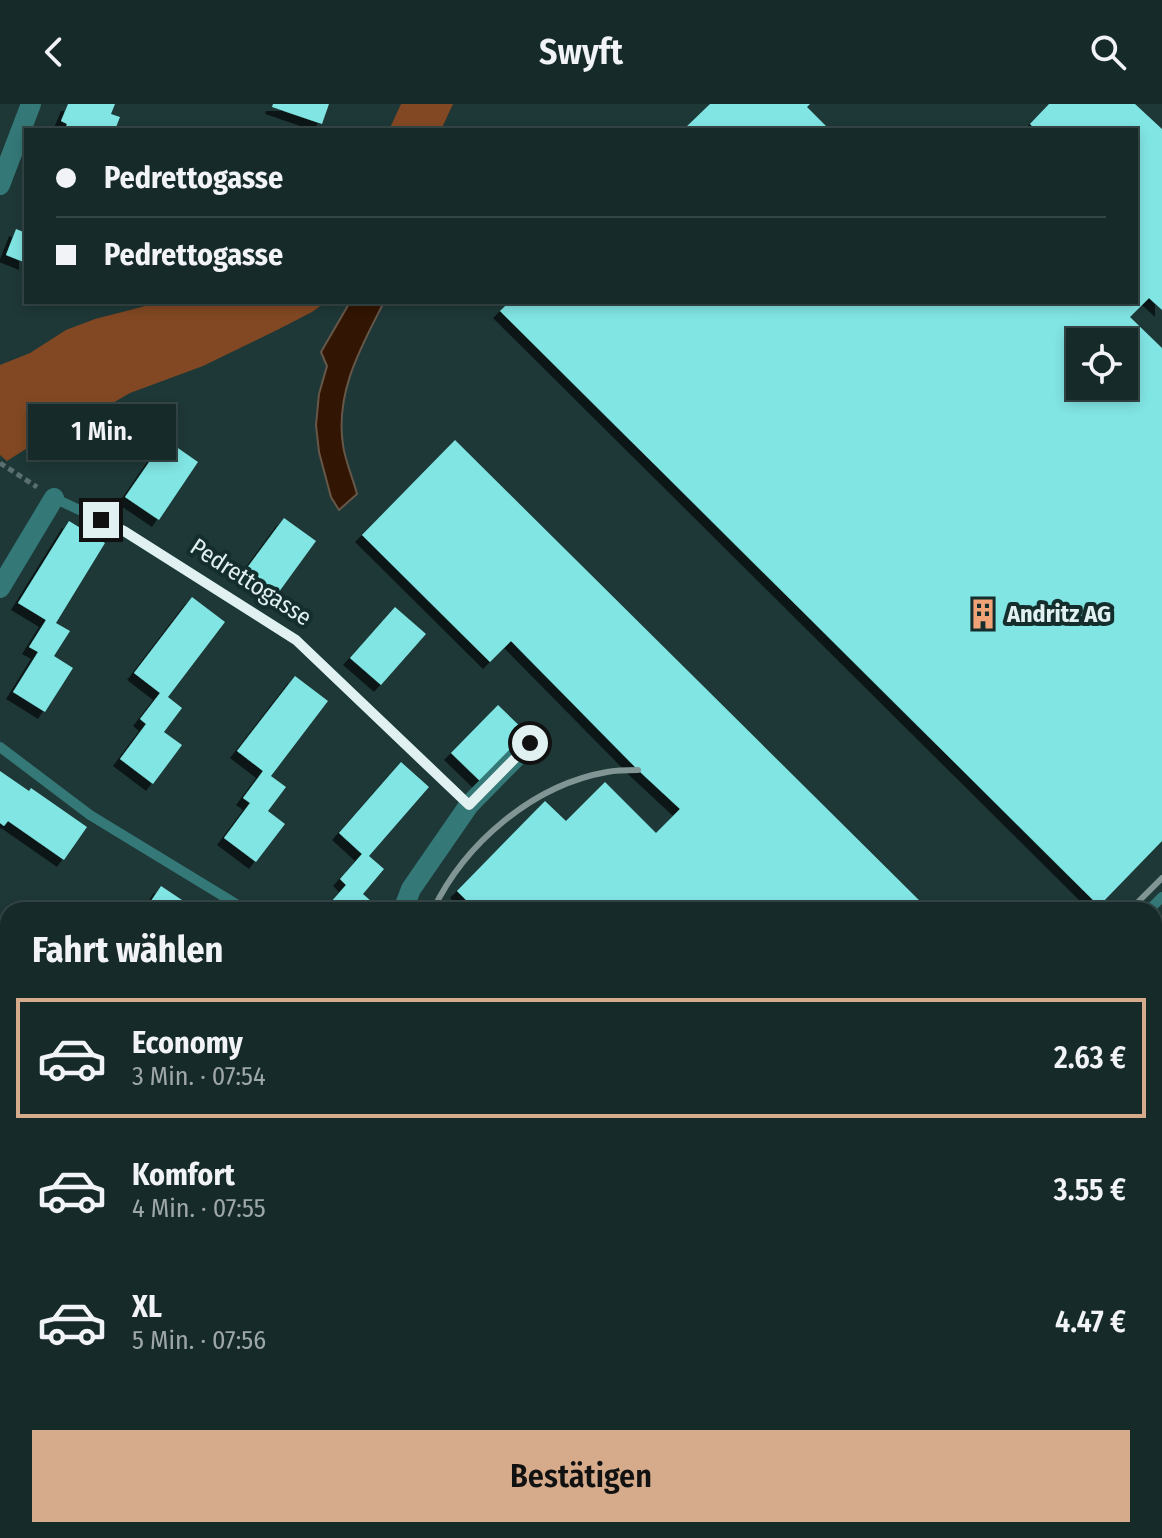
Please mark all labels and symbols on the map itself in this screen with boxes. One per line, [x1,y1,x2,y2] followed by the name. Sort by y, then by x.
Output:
[27,404,175,460] callout: 1 Min.
[83,502,119,538] route end
[185,533,317,631] street label: Pedrettogasse
[966,597,1000,631] building icon: Andritz AG
[1006,600,1111,628] place label: Andritz AG
[512,725,548,761] route start

